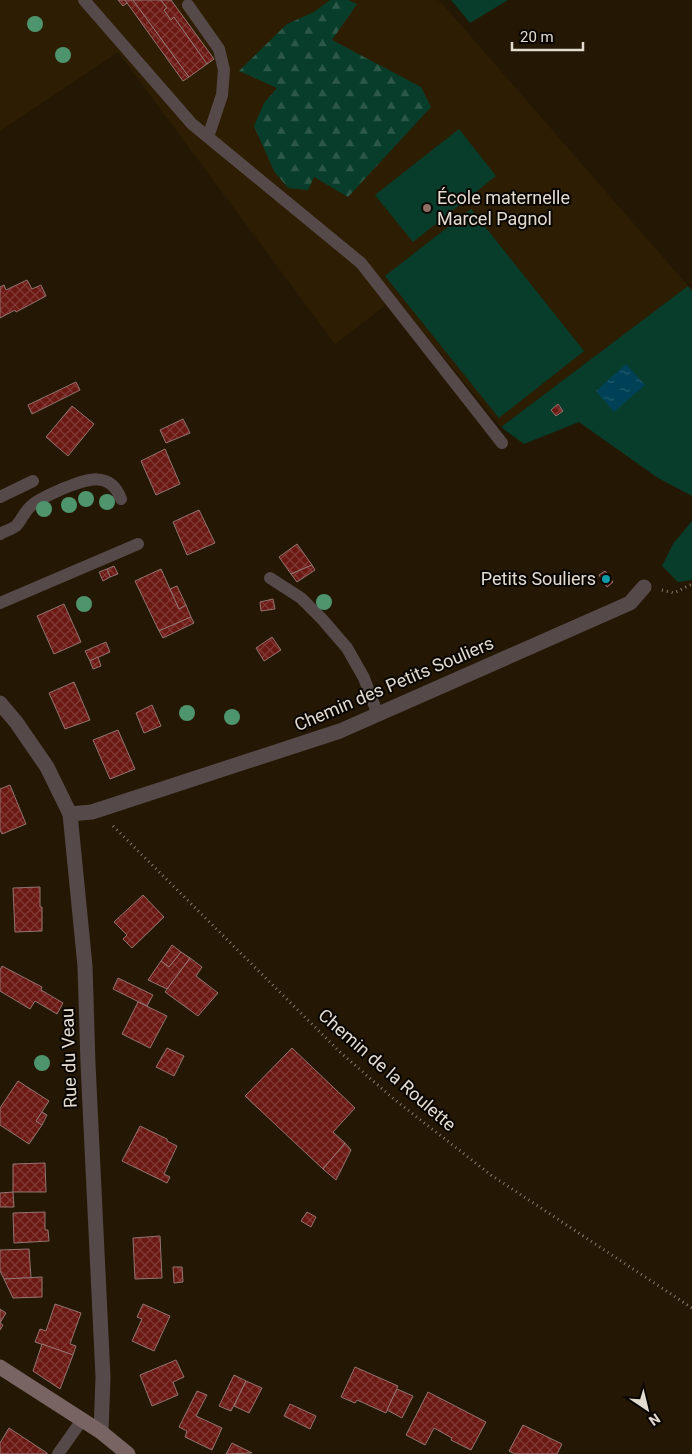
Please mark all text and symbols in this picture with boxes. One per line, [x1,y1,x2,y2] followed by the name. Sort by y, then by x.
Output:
[512,20,583,52] scale bar
[520,28,554,46] text: 20 m
[437,187,570,229] place label: École maternelle Marcel Pagnol
[421,202,433,214] marker: École maternelle Marcel Pagnol
[481,568,596,589] place label: Petits Souliers
[600,573,612,585] marker: Petits Souliers
[291,632,497,735] street label: Chemin des Petits Souliers
[314,1004,460,1135] street label: Chemin de la Roulette
[56,1008,81,1108] street label: Rue du Veau
[622,1384,672,1434] north arrow
[646,1410,663,1429] text: N

